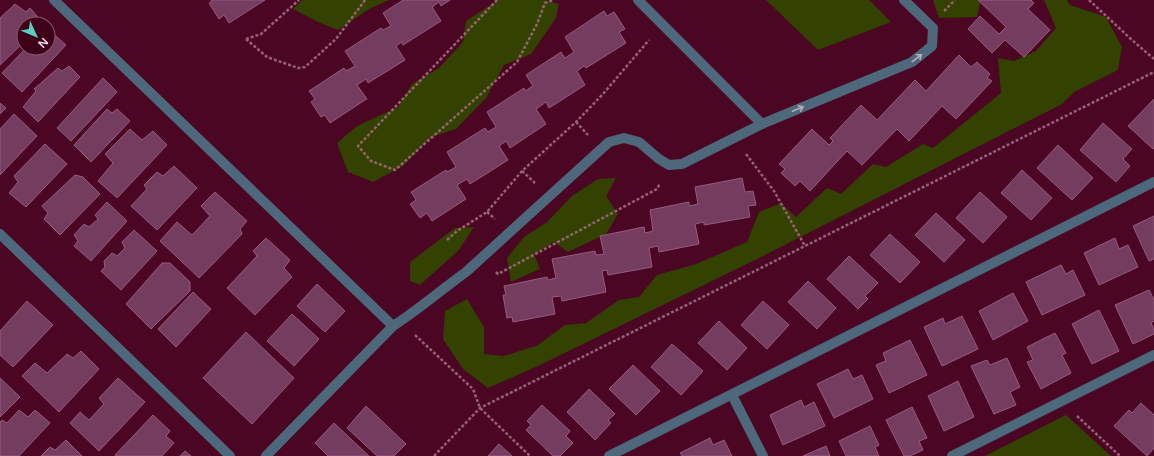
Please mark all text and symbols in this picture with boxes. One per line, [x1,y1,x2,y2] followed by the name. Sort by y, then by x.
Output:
[16,16,56,56] north arrow
[35,35,51,50] text: N
[911,54,922,62] one-way arrow
[791,105,803,112] one-way arrow

